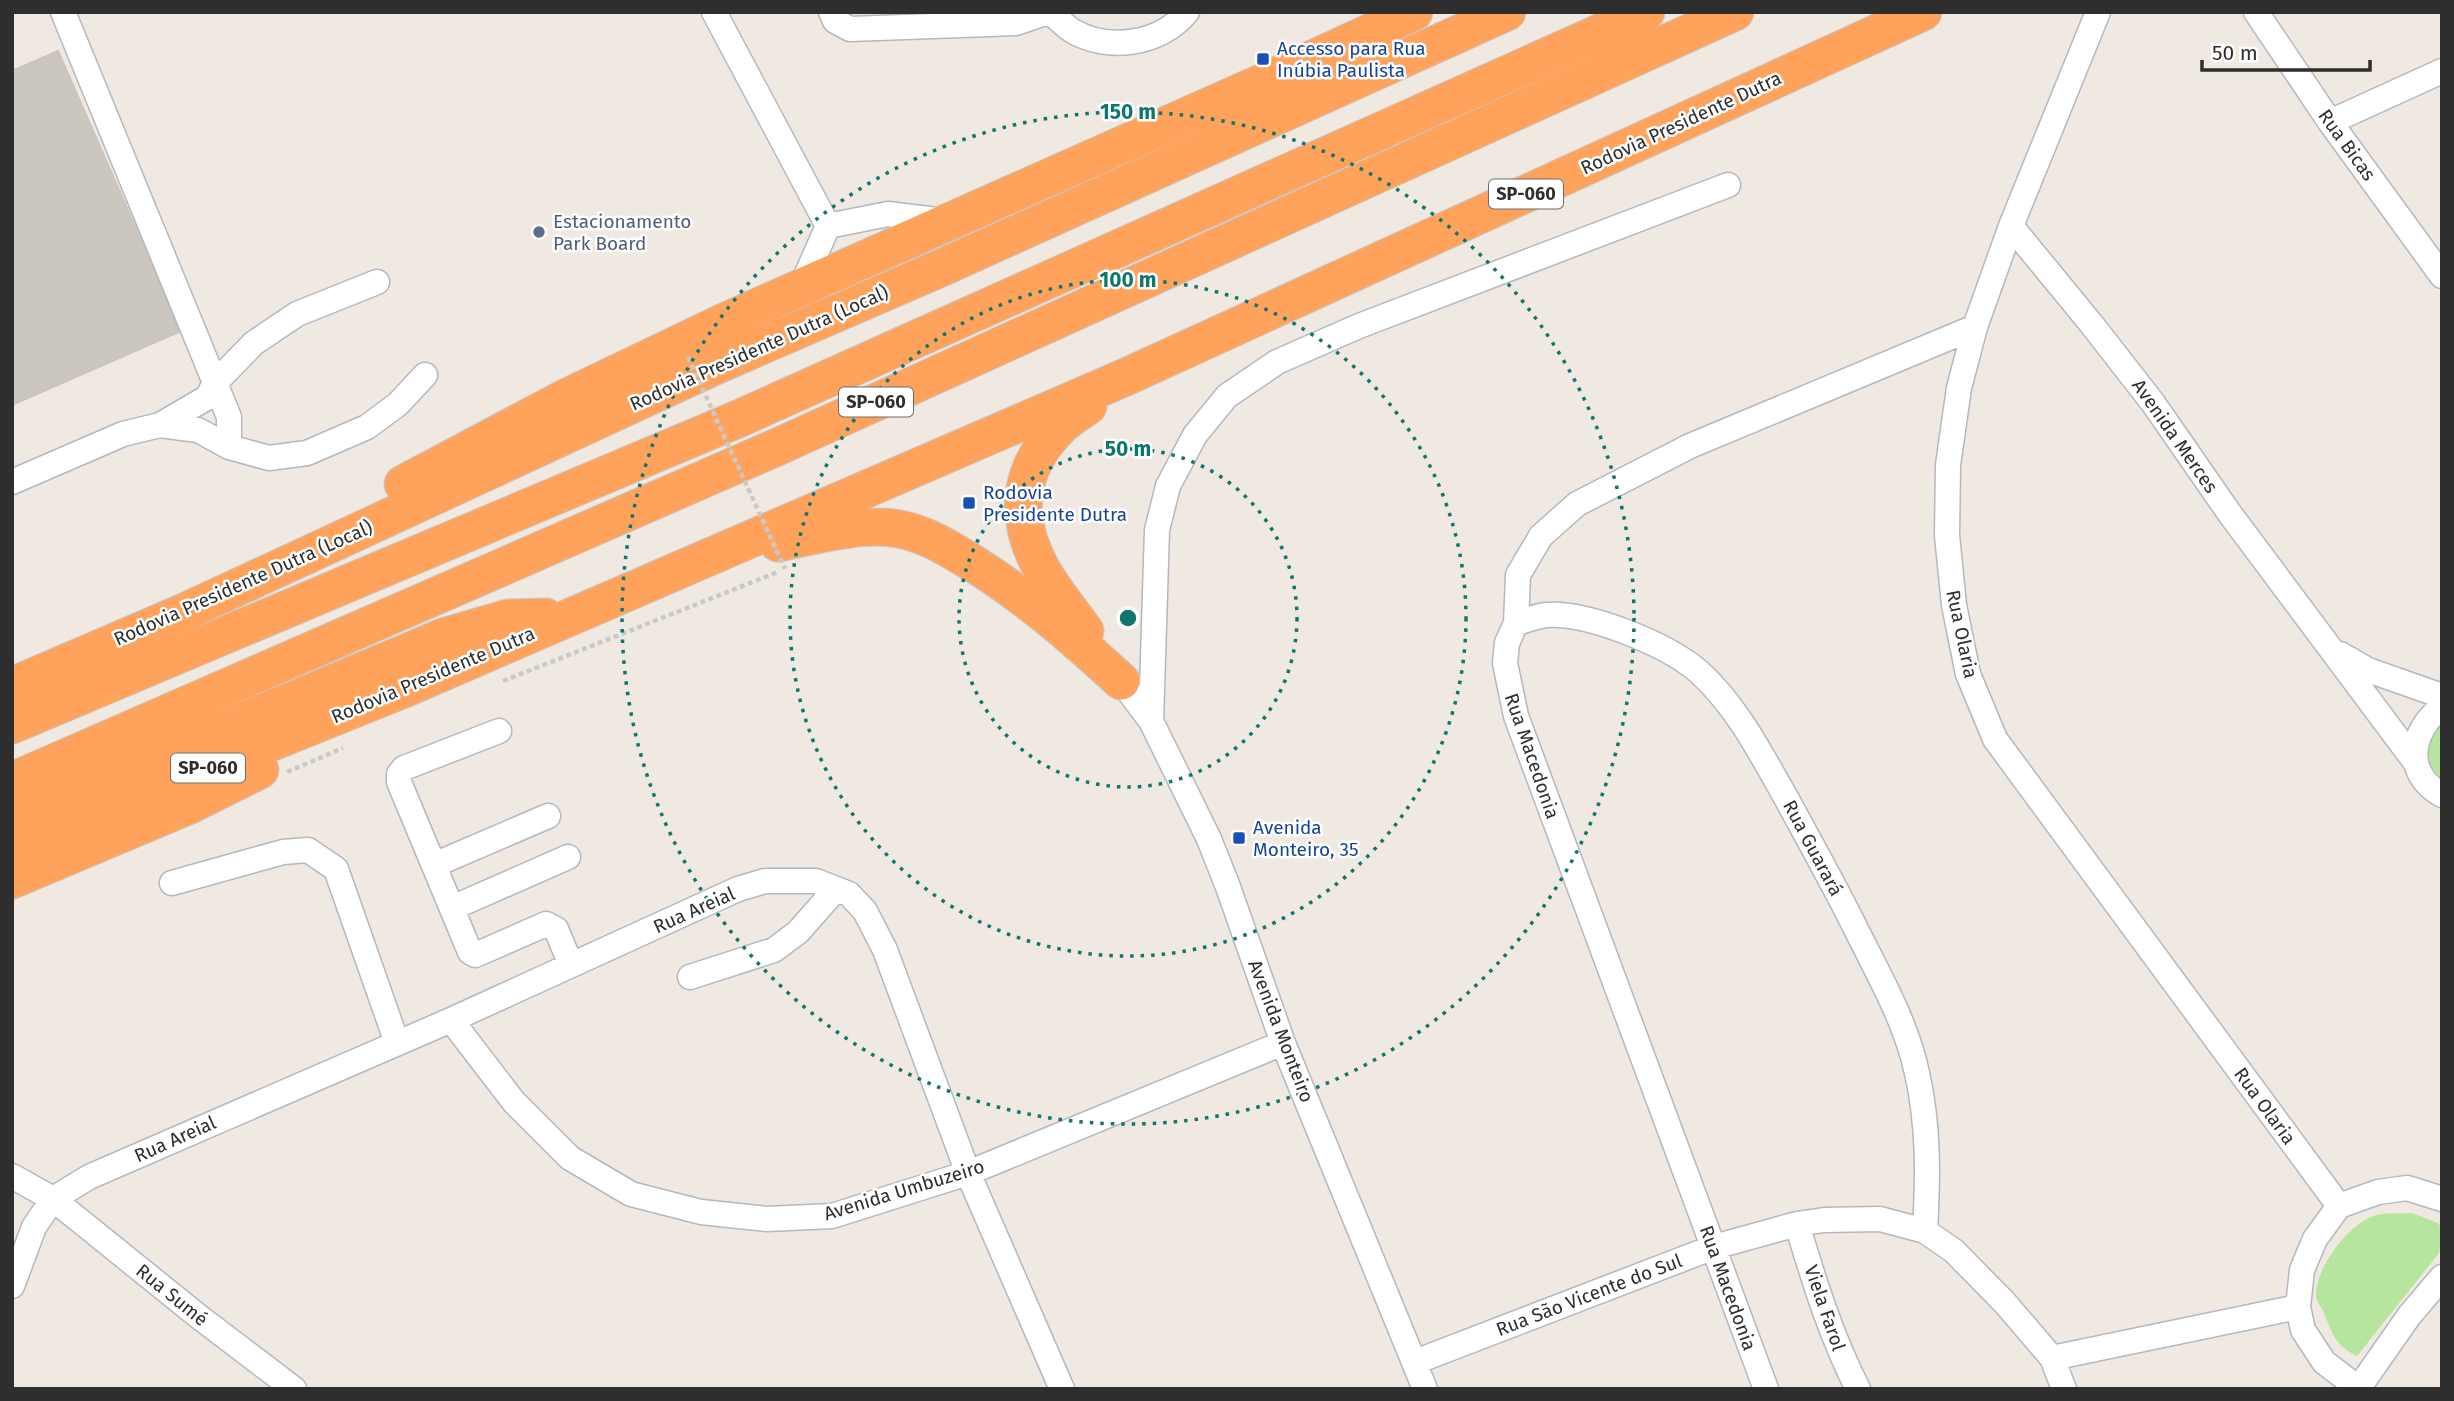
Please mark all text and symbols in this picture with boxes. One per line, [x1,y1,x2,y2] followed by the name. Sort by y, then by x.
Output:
[2202,28,2370,72] scale bar
[1277,37,1426,82] place label: Accesso para Rua Inúbia Paulista
[2212,40,2258,66] text: 50 m
[1255,51,1271,67] marker: Accesso para Rua Inúbia Paulista
[1577,66,1785,180] street label: Rodovia Presidente Dutra
[1100,99,1156,125] text: 150 m
[2313,105,2381,185] street label: Rua Bicas
[1489,180,1563,209] road number: SP-060
[553,210,691,255] place label: Estacionamento Park Board
[531,224,547,240] marker: Estacionamento Park Board
[1099,267,1157,293] text: 100 m
[626,280,892,416] street label: Rodovia Presidente Dutra (Local)
[2127,375,2223,497] street label: Avenida Merces
[839,388,913,416] road number: SP-060
[1105,436,1151,462] text: 50 m
[983,481,1127,526] place label: Rodovia Presidente Dutra
[961,495,977,511] marker: Rodovia Presidente Dutra
[110,515,376,651] street label: Rodovia Presidente Dutra (Local)
[1941,588,1983,680] street label: Rua Olaria
[1116,606,1140,630] centre of rings
[328,622,538,728] street label: Rodovia Presidente Dutra
[1500,690,1564,822] street label: Rua Macedonia
[171,754,245,782] road number: SP-060
[1778,796,1848,900] street label: Rua Guarará
[1253,816,1359,861] place label: Avenida Monteiro, 35
[1231,830,1247,846] marker: Avenida Monteiro, 35
[650,882,739,938] street label: Rua Areial
[1243,956,1319,1106] street label: Avenida Monteiro
[2229,1063,2301,1149] street label: Rua Olaria
[131,1111,220,1167] street label: Rua Areial
[821,1155,987,1225] street label: Avenida Umbuzeiro
[1695,1222,1761,1354] street label: Rua Macedonia
[1493,1249,1686,1341] street label: Rua São Vicente do Sul
[131,1259,213,1331] street label: Rua Sumé
[1800,1262,1851,1354] street label: Viela Farol

